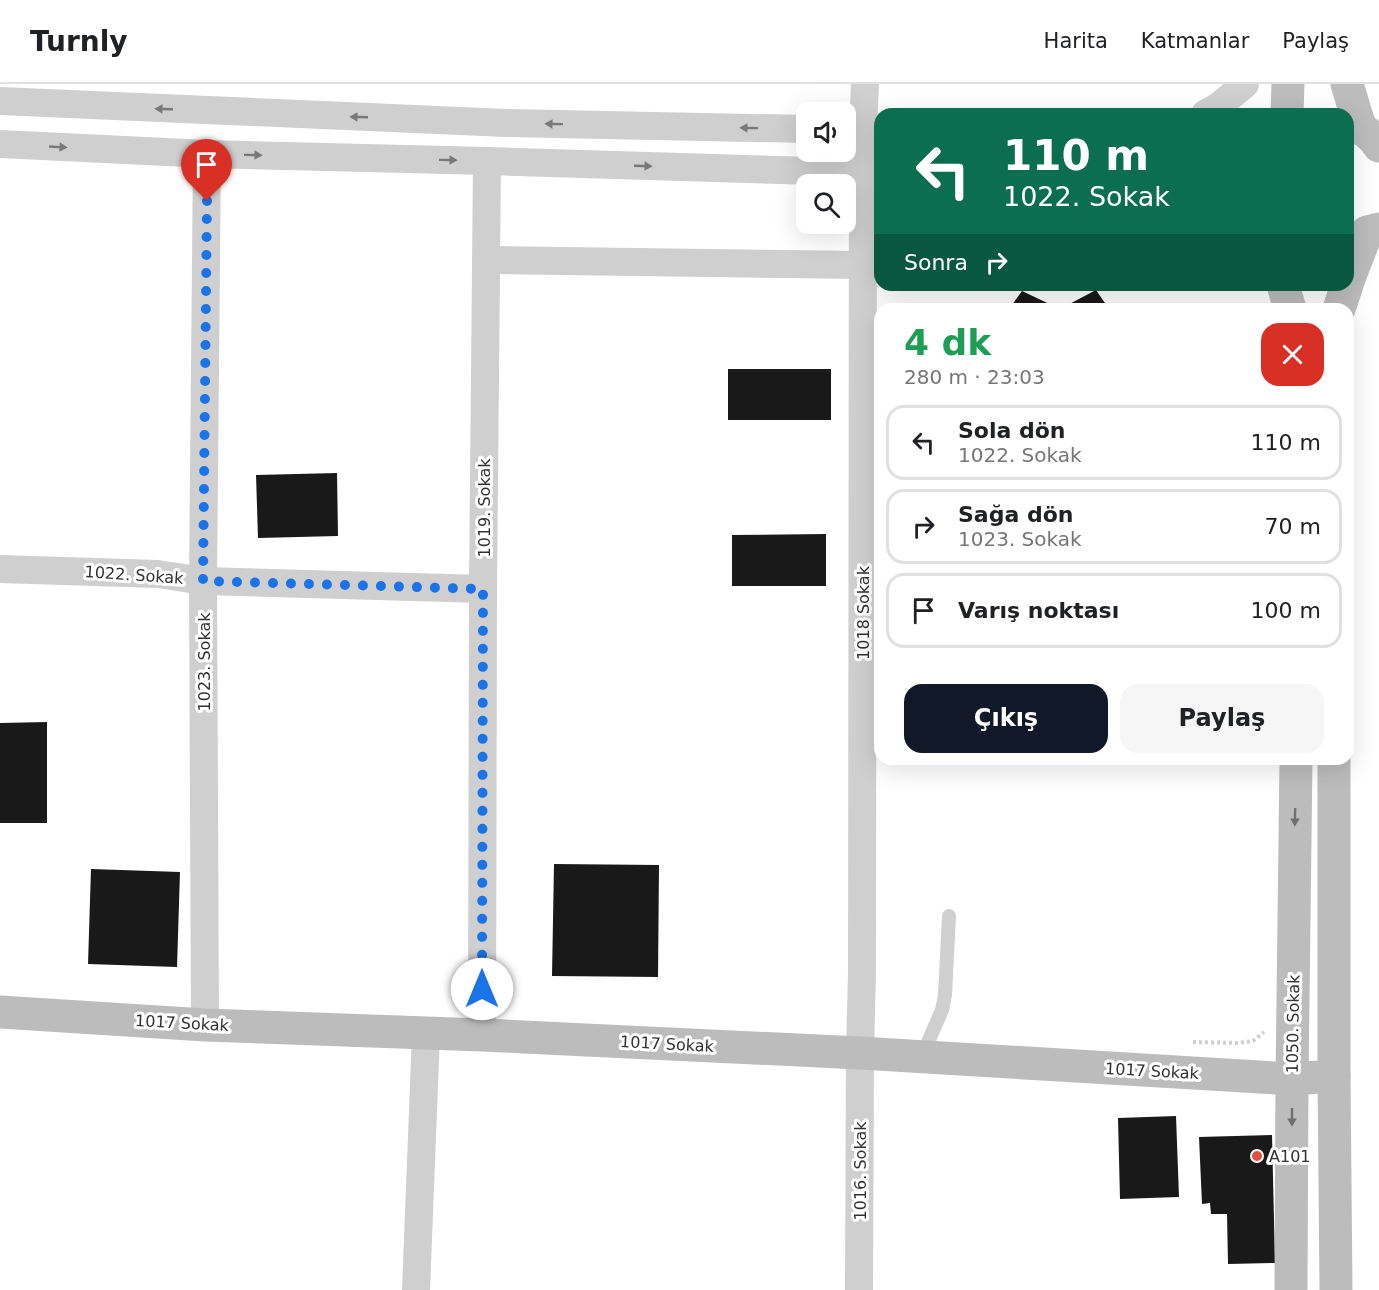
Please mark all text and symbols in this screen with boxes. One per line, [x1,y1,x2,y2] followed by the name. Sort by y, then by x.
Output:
[30,25,128,58] text: Turnly
[1044,29,1108,53] text: Harita
[1141,29,1249,53] text: Katmanlar
[1282,29,1349,53] text: Paylaş
[796,102,856,234] map controls
[796,102,856,162] button: sound
[154,104,173,113] one-way arrow
[349,112,368,122] one-way arrow
[544,119,563,129] one-way arrow
[739,123,758,132] one-way arrow
[1003,131,1149,180] text: 110 m
[904,132,982,210] icon: left
[181,139,232,201] pin
[49,143,68,152] one-way arrow
[190,148,223,181] icon: arrive
[244,150,263,160] one-way arrow
[439,155,458,164] one-way arrow
[634,161,653,170] one-way arrow
[796,174,856,234] button: search
[1003,181,1170,212] text: 1022. Sokak
[980,246,1013,279] icon: right
[904,250,968,275] text: Sonra
[904,322,991,363] text: 4 dk
[1261,323,1324,386] button: close
[904,365,1045,389] text: 280 m · 23:03
[958,418,1066,443] text: Sola dön
[907,426,940,459] icon: left
[1251,430,1321,455] text: 110 m
[958,443,1082,467] text: 1022. Sokak
[475,458,494,557] street label: 1019. Sokak
[958,502,1073,527] text: Sağa dön
[907,510,940,543] icon: right
[1265,514,1321,539] text: 70 m
[958,527,1082,551] text: 1023. Sokak
[84,562,185,588] street label: 1022. Sokak
[854,565,873,660] street label: 1018 Sokak
[907,594,940,627] icon: arrive
[958,598,1119,623] text: Varış noktası
[1251,598,1321,623] text: 100 m
[195,612,214,711] street label: 1023. Sokak
[904,684,1108,753] button: Çıkış
[1120,684,1324,753] button: Paylaş
[1290,808,1300,827] one-way arrow
[450,957,514,1021] position arrow
[1283,974,1303,1074] street label: 1050. Sokak
[135,1011,230,1035] street label: 1017 Sokak
[620,1032,715,1056] street label: 1017 Sokak
[1105,1059,1200,1083] street label: 1017 Sokak
[1287,1108,1297,1127] one-way arrow
[851,1121,870,1220] street label: 1016. Sokak
[1269,1147,1310,1166] place label: A101
[1250,1149,1264,1163] marker: A101

